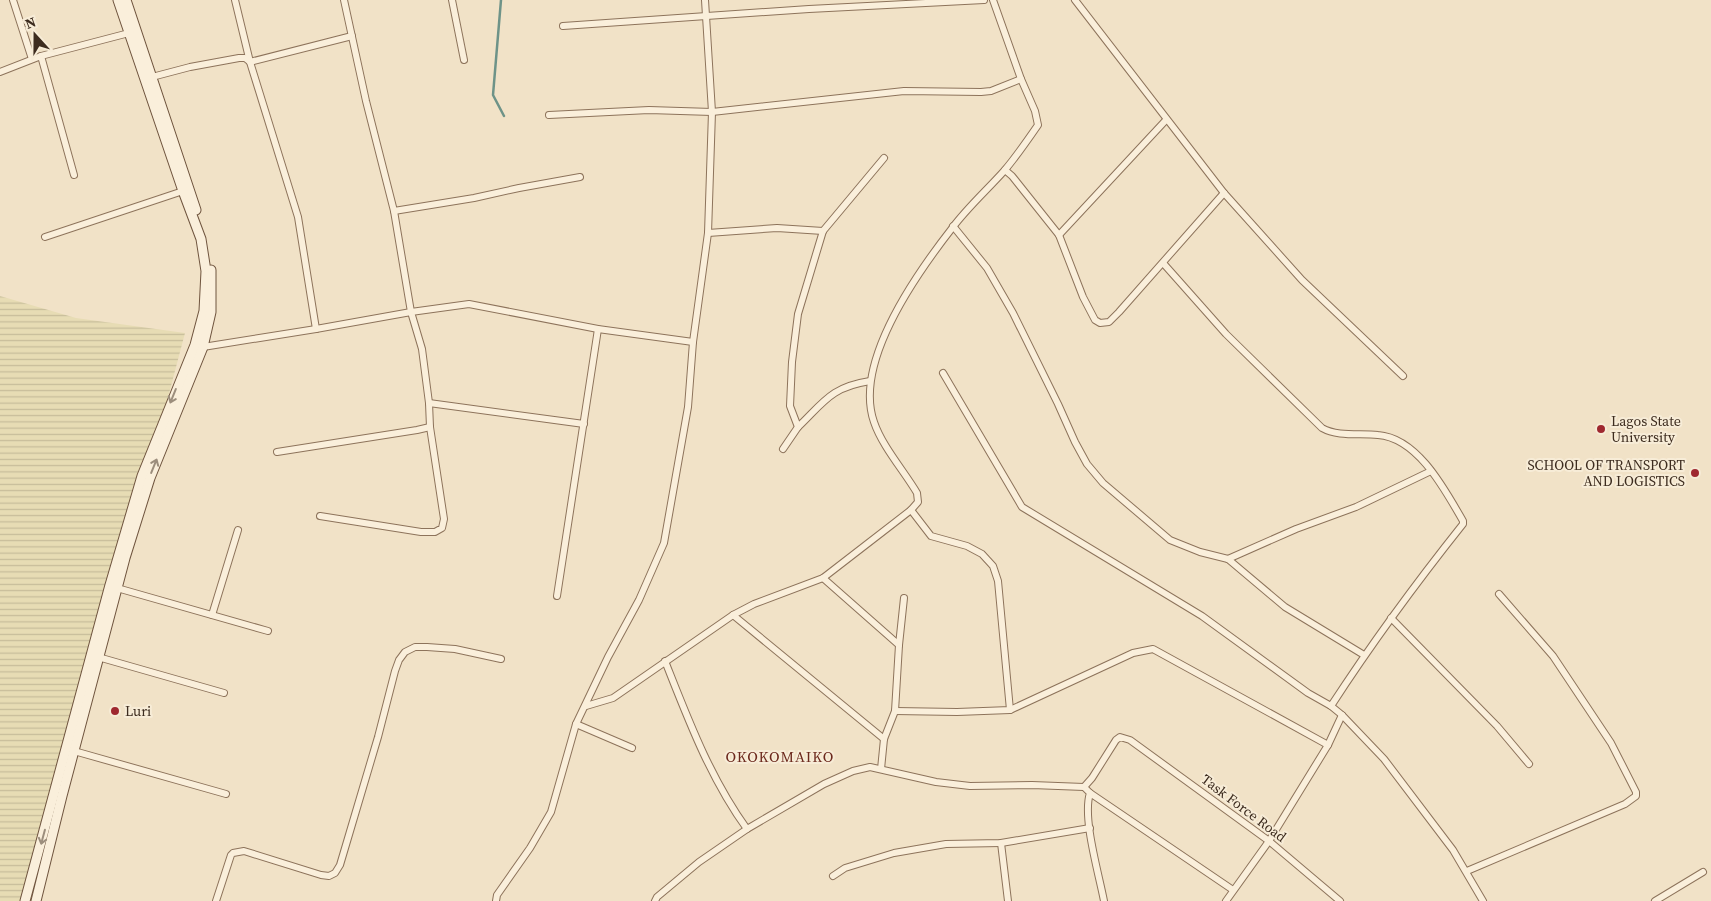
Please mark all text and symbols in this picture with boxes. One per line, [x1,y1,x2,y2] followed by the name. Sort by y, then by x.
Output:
[10,10,60,60] north arrow
[22,12,39,34] text: N
[168,388,178,403] one-way arrow
[1611,411,1681,447] place label: Lagos State University
[1595,423,1607,435] marker: Lagos State University
[1527,455,1686,491] place label: SCHOOL OF TRANSPORT AND LOGISTICS
[150,459,160,474] one-way arrow
[1689,467,1701,479] marker: SCHOOL OF TRANSPORT AND LOGISTICS
[125,701,151,721] place label: Luri
[109,705,121,717] marker: Luri
[726,746,834,767] district label: OKOKOMAIKO
[1197,769,1291,847] street label: Task Force Road
[37,828,47,844] one-way arrow

